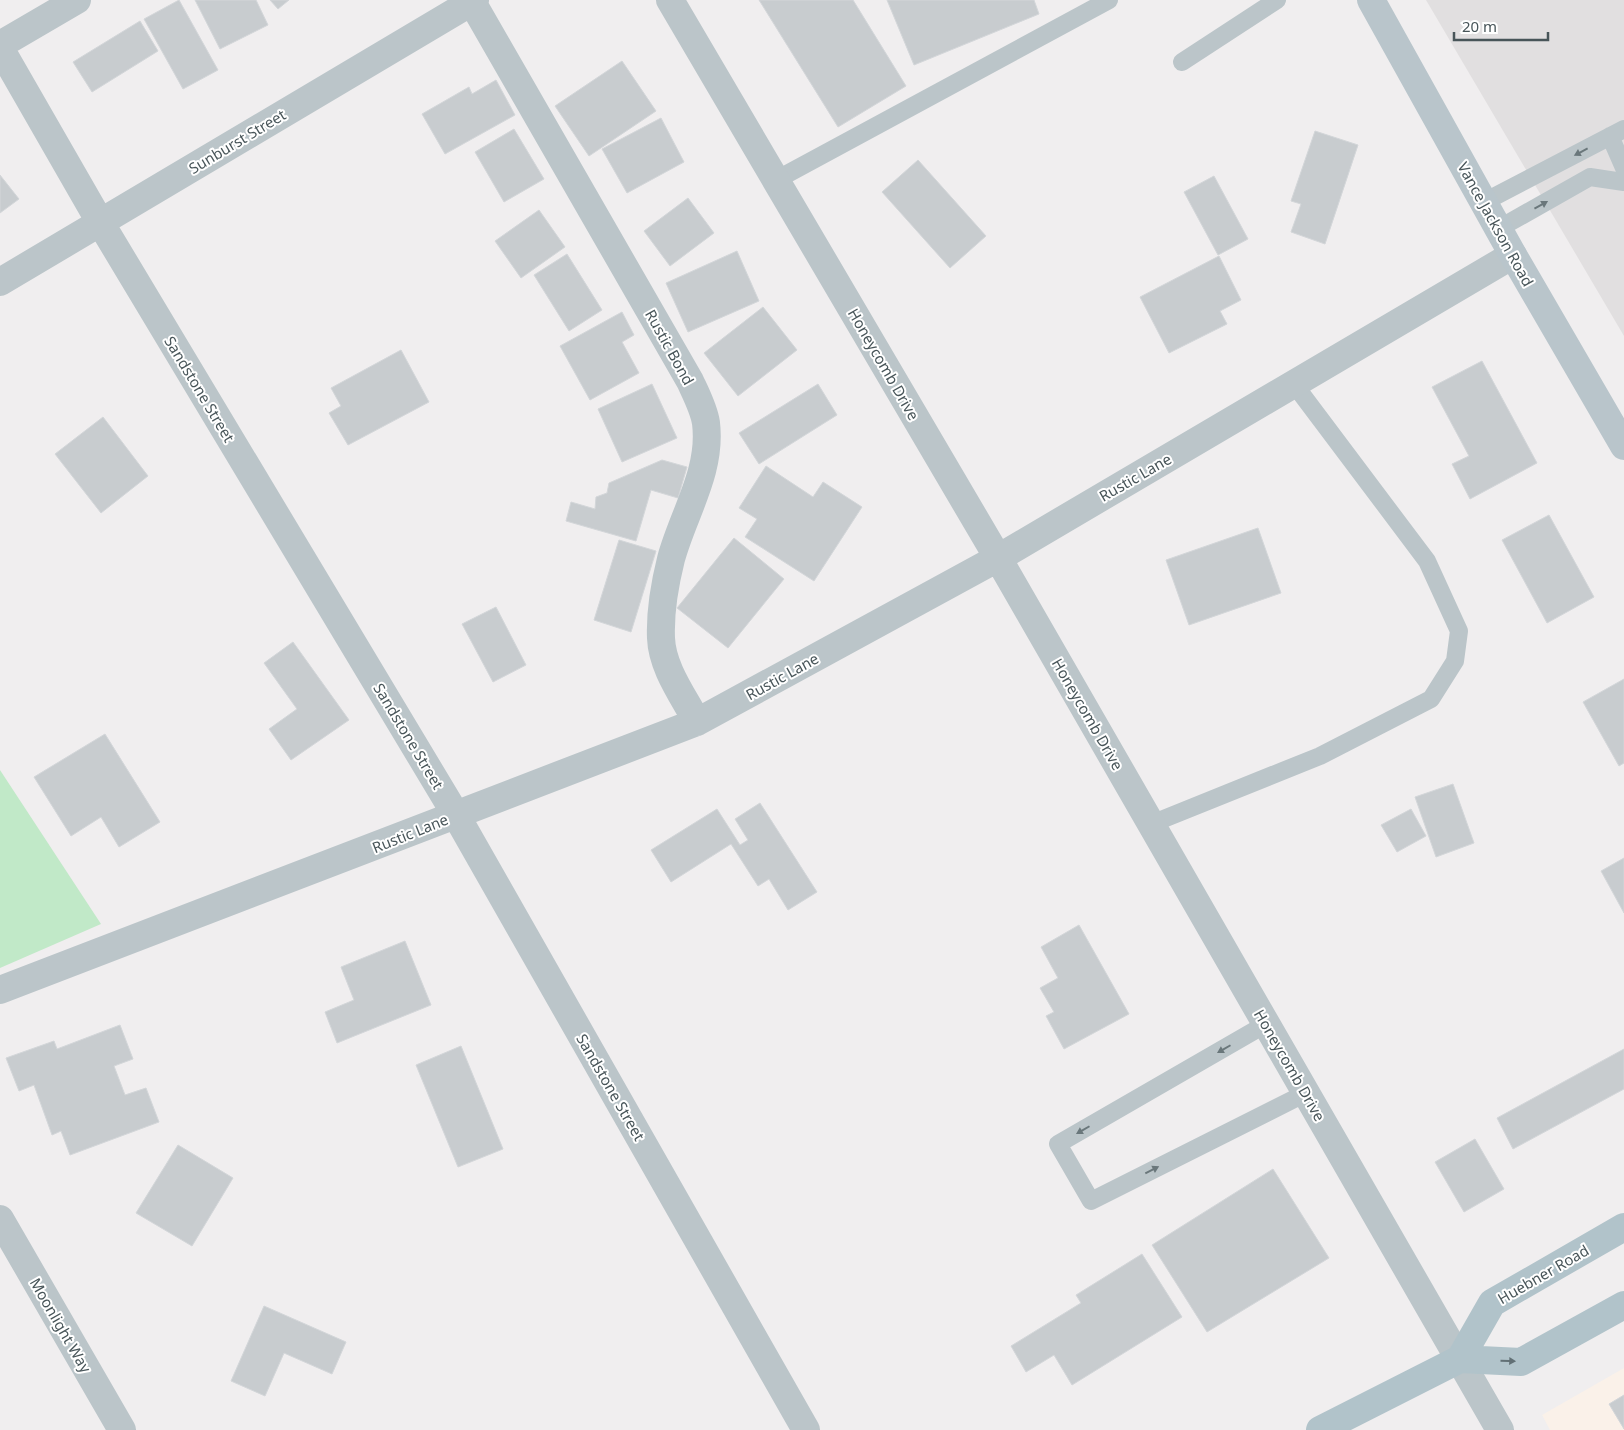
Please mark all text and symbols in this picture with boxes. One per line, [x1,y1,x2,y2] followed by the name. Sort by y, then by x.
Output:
[1454,10,1548,42] scale bar
[1462,16,1497,36] text: 20 m
[185,104,290,178] street label: Sunburst Street
[1573,148,1588,156] one-way arrow
[1454,158,1538,290] street label: Vance Jackson Road
[1533,201,1548,209] one-way arrow
[844,305,924,423] street label: Honeycomb Drive
[641,306,699,388] street label: Rustic Bond
[160,332,240,446] street label: Sandstone Street
[1095,448,1175,506] street label: Rustic Lane
[742,648,822,704] street label: Rustic Lane
[1048,655,1128,773] street label: Honeycomb Drive
[369,679,449,793] street label: Sandstone Street
[369,809,451,857] street label: Rustic Lane
[1250,1006,1330,1124] street label: Honeycomb Drive
[572,1030,650,1145] street label: Sandstone Street
[1218,1044,1231,1053] one-way arrow
[1077,1125,1090,1134] one-way arrow
[1145,1166,1159,1174] one-way arrow
[1494,1240,1592,1308] street label: Huebner Road
[26,1274,96,1376] street label: Moonlight Way
[1500,1357,1516,1365] one-way arrow

